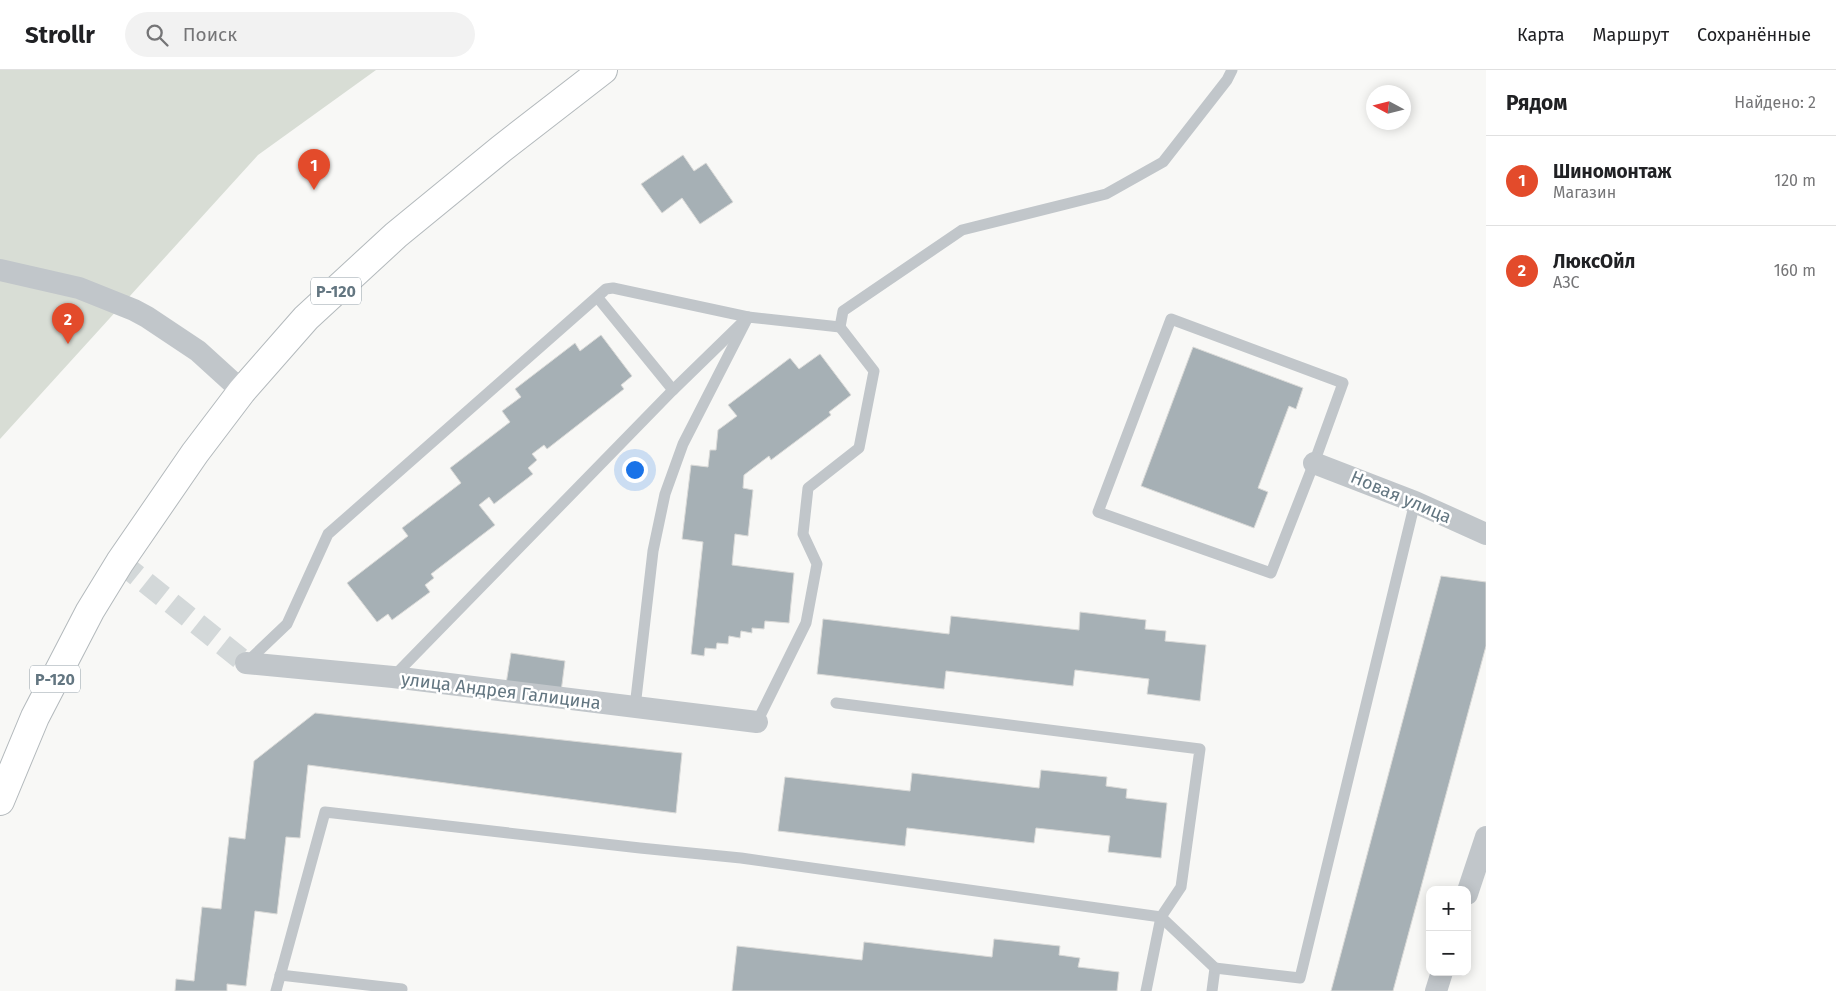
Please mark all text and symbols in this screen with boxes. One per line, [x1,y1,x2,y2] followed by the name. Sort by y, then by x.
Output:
[125,12,475,57] search box
[25,21,95,49] text: Strollr
[143,21,171,49] icon: search
[183,23,237,46] text: Поиск
[1517,24,1565,46] text: Карта
[1593,24,1669,46] text: Маршрут
[1697,24,1811,46] text: Сохранённые
[1366,85,1411,130] north arrow
[1506,90,1567,116] text: Рядом
[1734,93,1816,112] text: Найдено: 2
[298,149,330,190] pin: 1
[1553,160,1672,183] text: Шиномонтаж
[1518,171,1526,190] text: 1
[1774,171,1816,190] text: 120 m
[1553,183,1616,202] text: Магазин
[1553,250,1635,273] text: ЛюксОйл
[1518,261,1526,280] text: 2
[1774,261,1816,280] text: 160 m
[1553,273,1579,292] text: АЗС
[311,278,361,305] road number: Р-120
[52,303,84,344] pin: 2
[622,457,648,483] your location
[1347,466,1455,528] street label: Новая улица
[30,666,80,692] road number: Р-120
[400,668,602,714] street label: улица Андрея Галицина
[1426,886,1471,976] map controls
[1426,886,1471,931] button: +
[1426,931,1471,976] button: −

